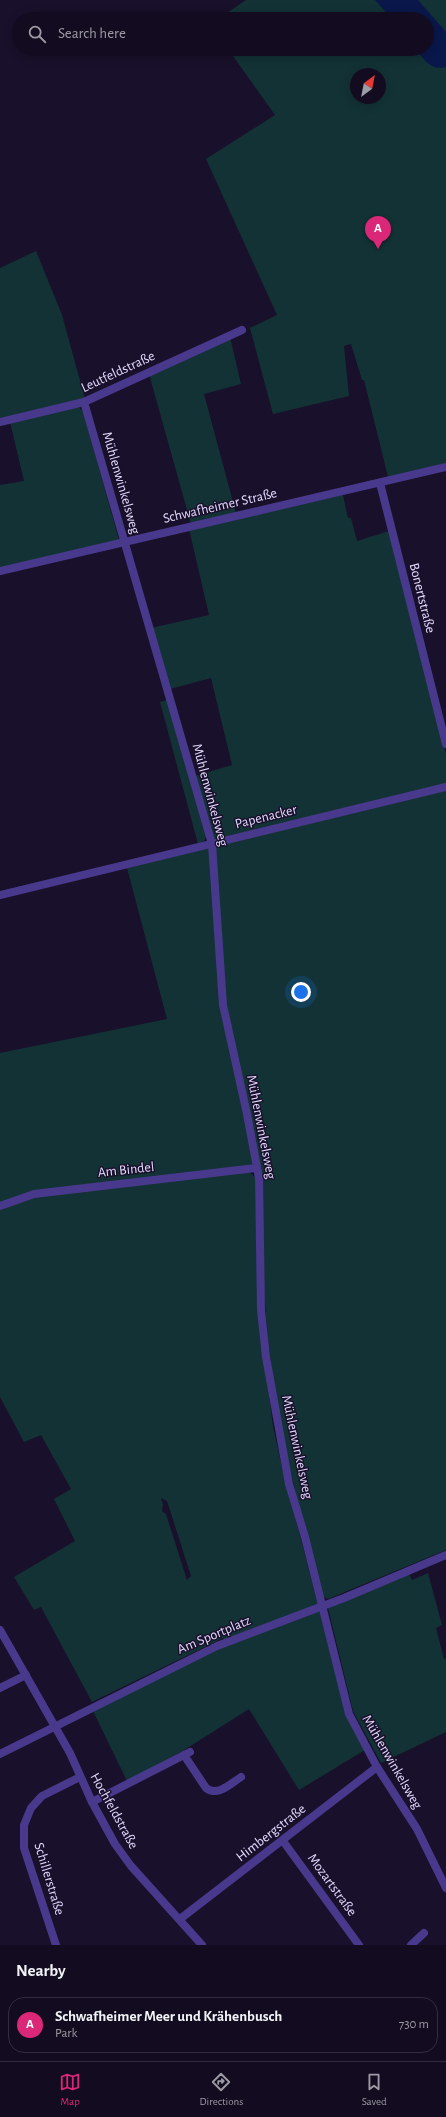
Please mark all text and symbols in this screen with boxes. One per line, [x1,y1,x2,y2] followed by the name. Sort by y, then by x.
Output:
[12,12,434,56] search box
[26,23,48,45] icon: search
[58,26,126,41] text: Search here
[350,68,386,104] north arrow
[365,216,391,249] pin: A
[79,349,157,395] street label: Leutfeldstraße
[100,430,142,536] street label: Mühlenwinkelsweg
[162,486,278,526] street label: Schwafheimer Straße
[407,562,437,634] street label: Bonertstraße
[190,742,230,848] street label: Mühlenwinkelsweg
[234,802,299,831] street label: Papenacker
[291,982,311,1002] your location
[244,1074,278,1180] street label: Mühlenwinkelsweg
[97,1160,155,1180] street label: Am Bindel
[279,1394,315,1500] street label: Mühlenwinkelsweg
[175,1613,253,1657] street label: Am Sportplatz
[360,1713,425,1811] street label: Mühlenwinkelsweg
[87,1771,141,1851] street label: Hochfeldstraße
[234,1802,308,1864] street label: Himbergstraße
[31,1841,67,1917] street label: Schillerstraße
[305,1851,359,1919] street label: Mozartstraße
[16,1962,66,1979] text: Nearby
[55,2009,282,2024] text: Schwafheimer Meer und Krähenbusch
[26,2018,34,2031] text: A
[399,2018,429,2031] text: 730 m
[55,2027,77,2040] text: Park
[59,2071,81,2108] tab: Map
[199,2071,243,2108] tab: Directions
[362,2071,387,2108] tab: Saved

